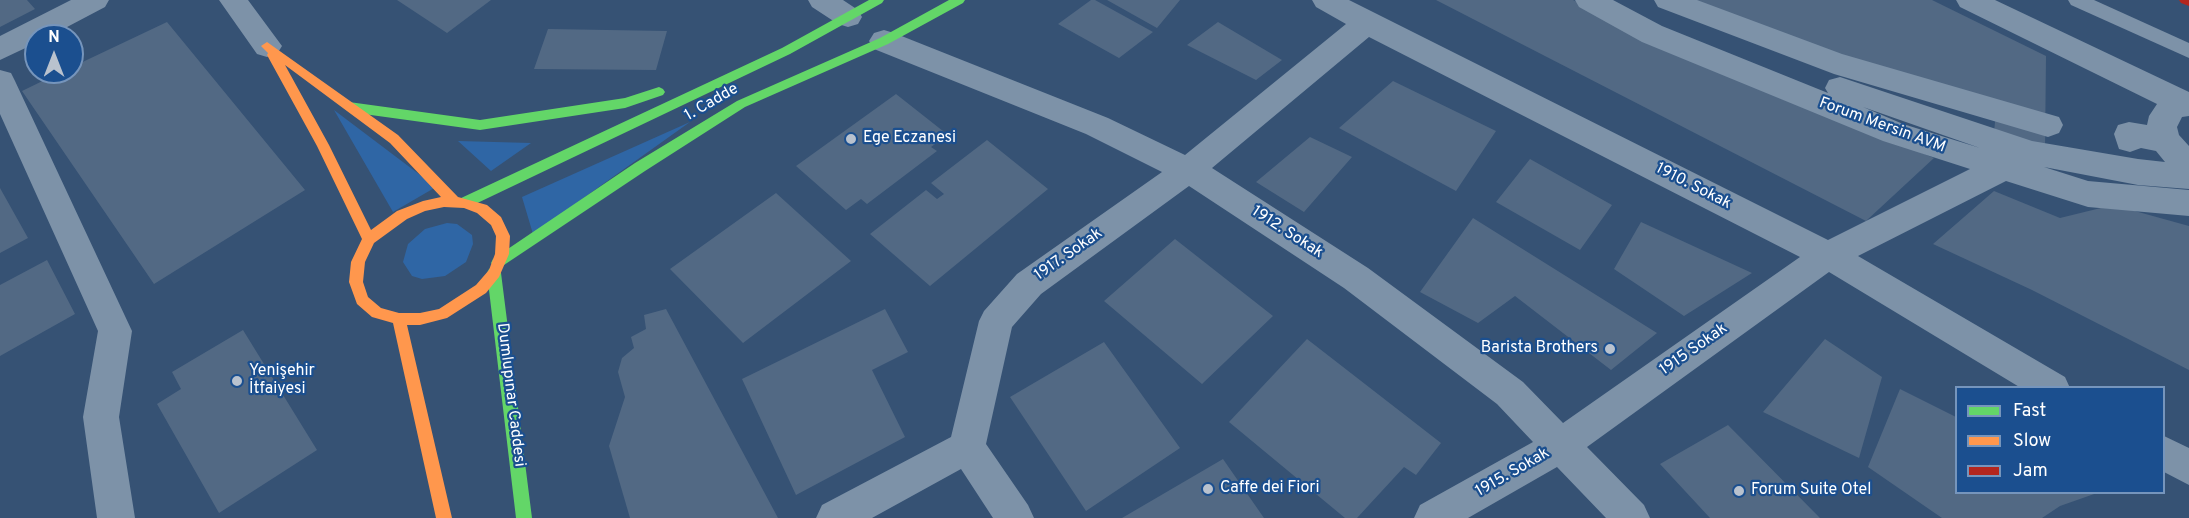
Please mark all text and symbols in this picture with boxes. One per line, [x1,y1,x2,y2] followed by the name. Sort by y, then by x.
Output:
[24,24,84,84] north arrow
[48,28,60,48] text: N
[682,80,742,126] street label: 1. Cadde
[1816,94,1948,158] street label: Forum Mersin AVM
[863,129,956,149] place label: Ege Eczanesi
[844,132,858,146] marker: Ege Eczanesi
[1652,160,1734,214] street label: 1910. Sokak
[1247,203,1327,263] street label: 1912. Sokak
[1031,225,1107,285] street label: 1917. Sokak
[1656,320,1732,380] street label: 1915 Sokak
[492,322,528,468] street label: Dumlupınar Caddesi
[1481,339,1598,359] place label: Barista Brothers
[1603,342,1617,356] marker: Barista Brothers
[249,362,315,400] place label: Yenişehir İtfaiyesi
[230,374,244,388] marker: Yenişehir İtfaiyesi
[1955,386,2165,494] legend
[2013,400,2046,423] text: Fast
[2013,430,2051,453] text: Slow
[1473,444,1553,502] street label: 1915. Sokak
[2013,460,2048,483] text: Jam
[1220,479,1319,499] place label: Caffe dei Fiori
[1751,481,1871,501] place label: Forum Suite Otel
[1201,482,1215,496] marker: Caffe dei Fiori
[1732,484,1746,498] marker: Forum Suite Otel

